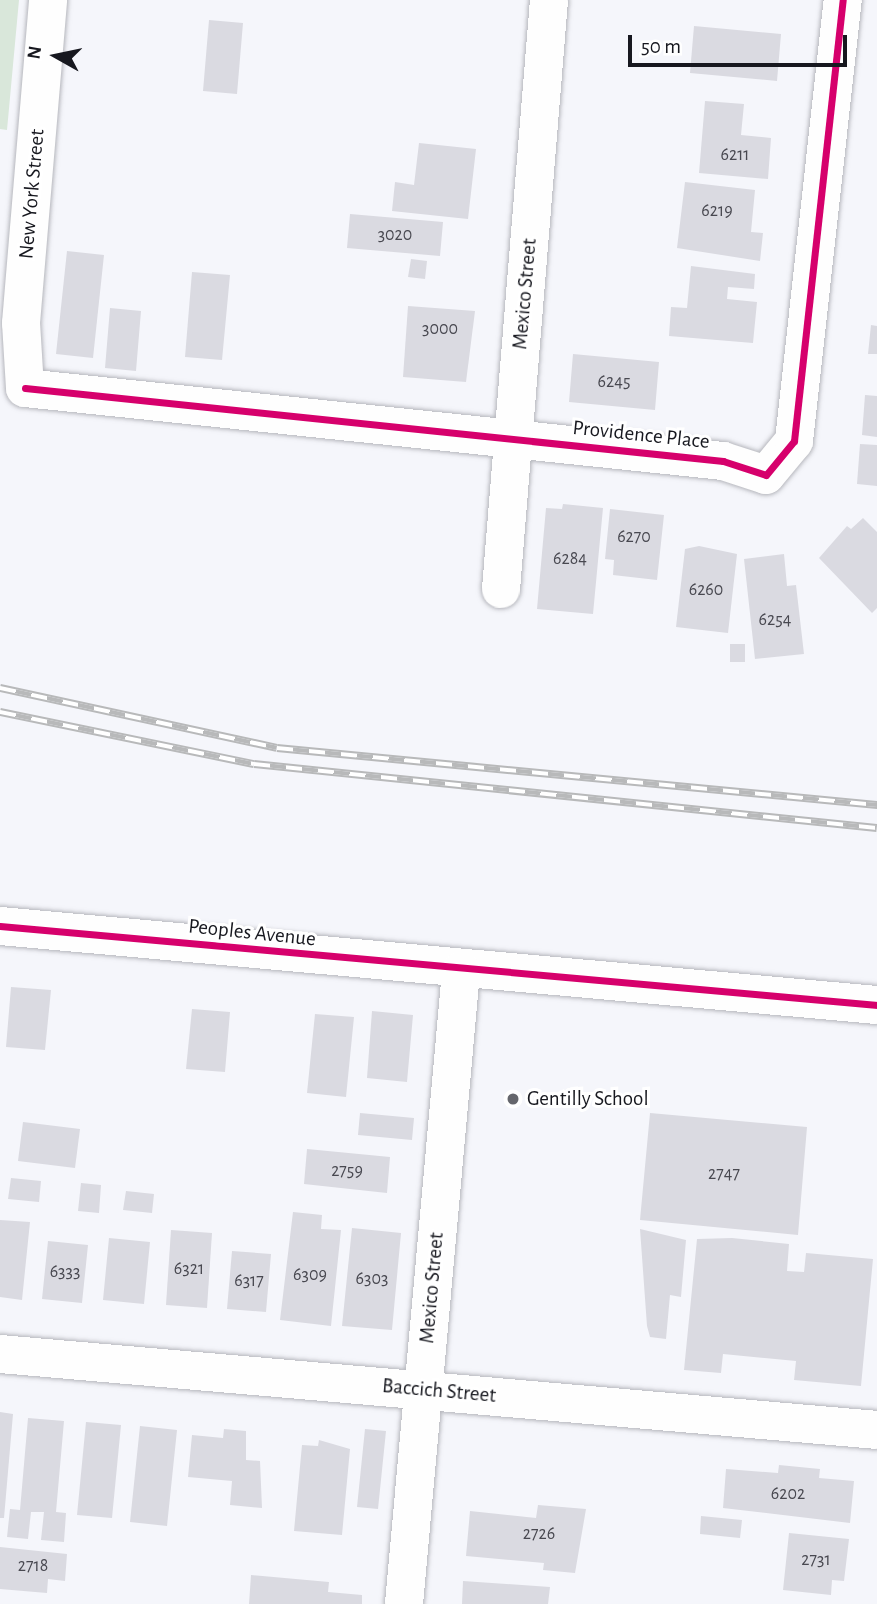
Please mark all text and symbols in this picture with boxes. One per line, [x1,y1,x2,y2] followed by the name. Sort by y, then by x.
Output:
[21,21,91,91] north arrow
[632,21,851,65] scale bar
[641,36,681,57] text: 50 m
[24,45,45,61] text: N
[14,128,50,260] street label: New York Street
[720,144,750,166] house number: 6211
[701,200,733,222] house number: 6219
[378,224,412,246] house number: 3020
[508,237,542,351] street label: Mexico Street
[422,318,458,340] house number: 3000
[598,371,630,393] house number: 6245
[571,415,711,455] street label: Providence Place
[617,526,651,548] house number: 6270
[553,548,587,570] house number: 6284
[689,579,723,601] house number: 6260
[759,609,791,631] house number: 6254
[187,914,317,952] street label: Peoples Avenue
[527,1086,649,1112] place label: Gentilly School
[505,1091,521,1107] marker: Gentilly School
[331,1160,363,1182] house number: 2759
[708,1163,740,1185] house number: 2747
[415,1231,449,1345] street label: Mexico Street
[174,1258,204,1280] house number: 6321
[50,1261,80,1283] house number: 6333
[293,1264,327,1286] house number: 6309
[356,1268,388,1290] house number: 6303
[234,1270,264,1292] house number: 6317
[381,1373,497,1409] street label: Baccich Street
[771,1483,805,1505] house number: 6202
[523,1523,555,1545] house number: 2726
[801,1549,831,1571] house number: 2731
[18,1555,48,1577] house number: 2718

